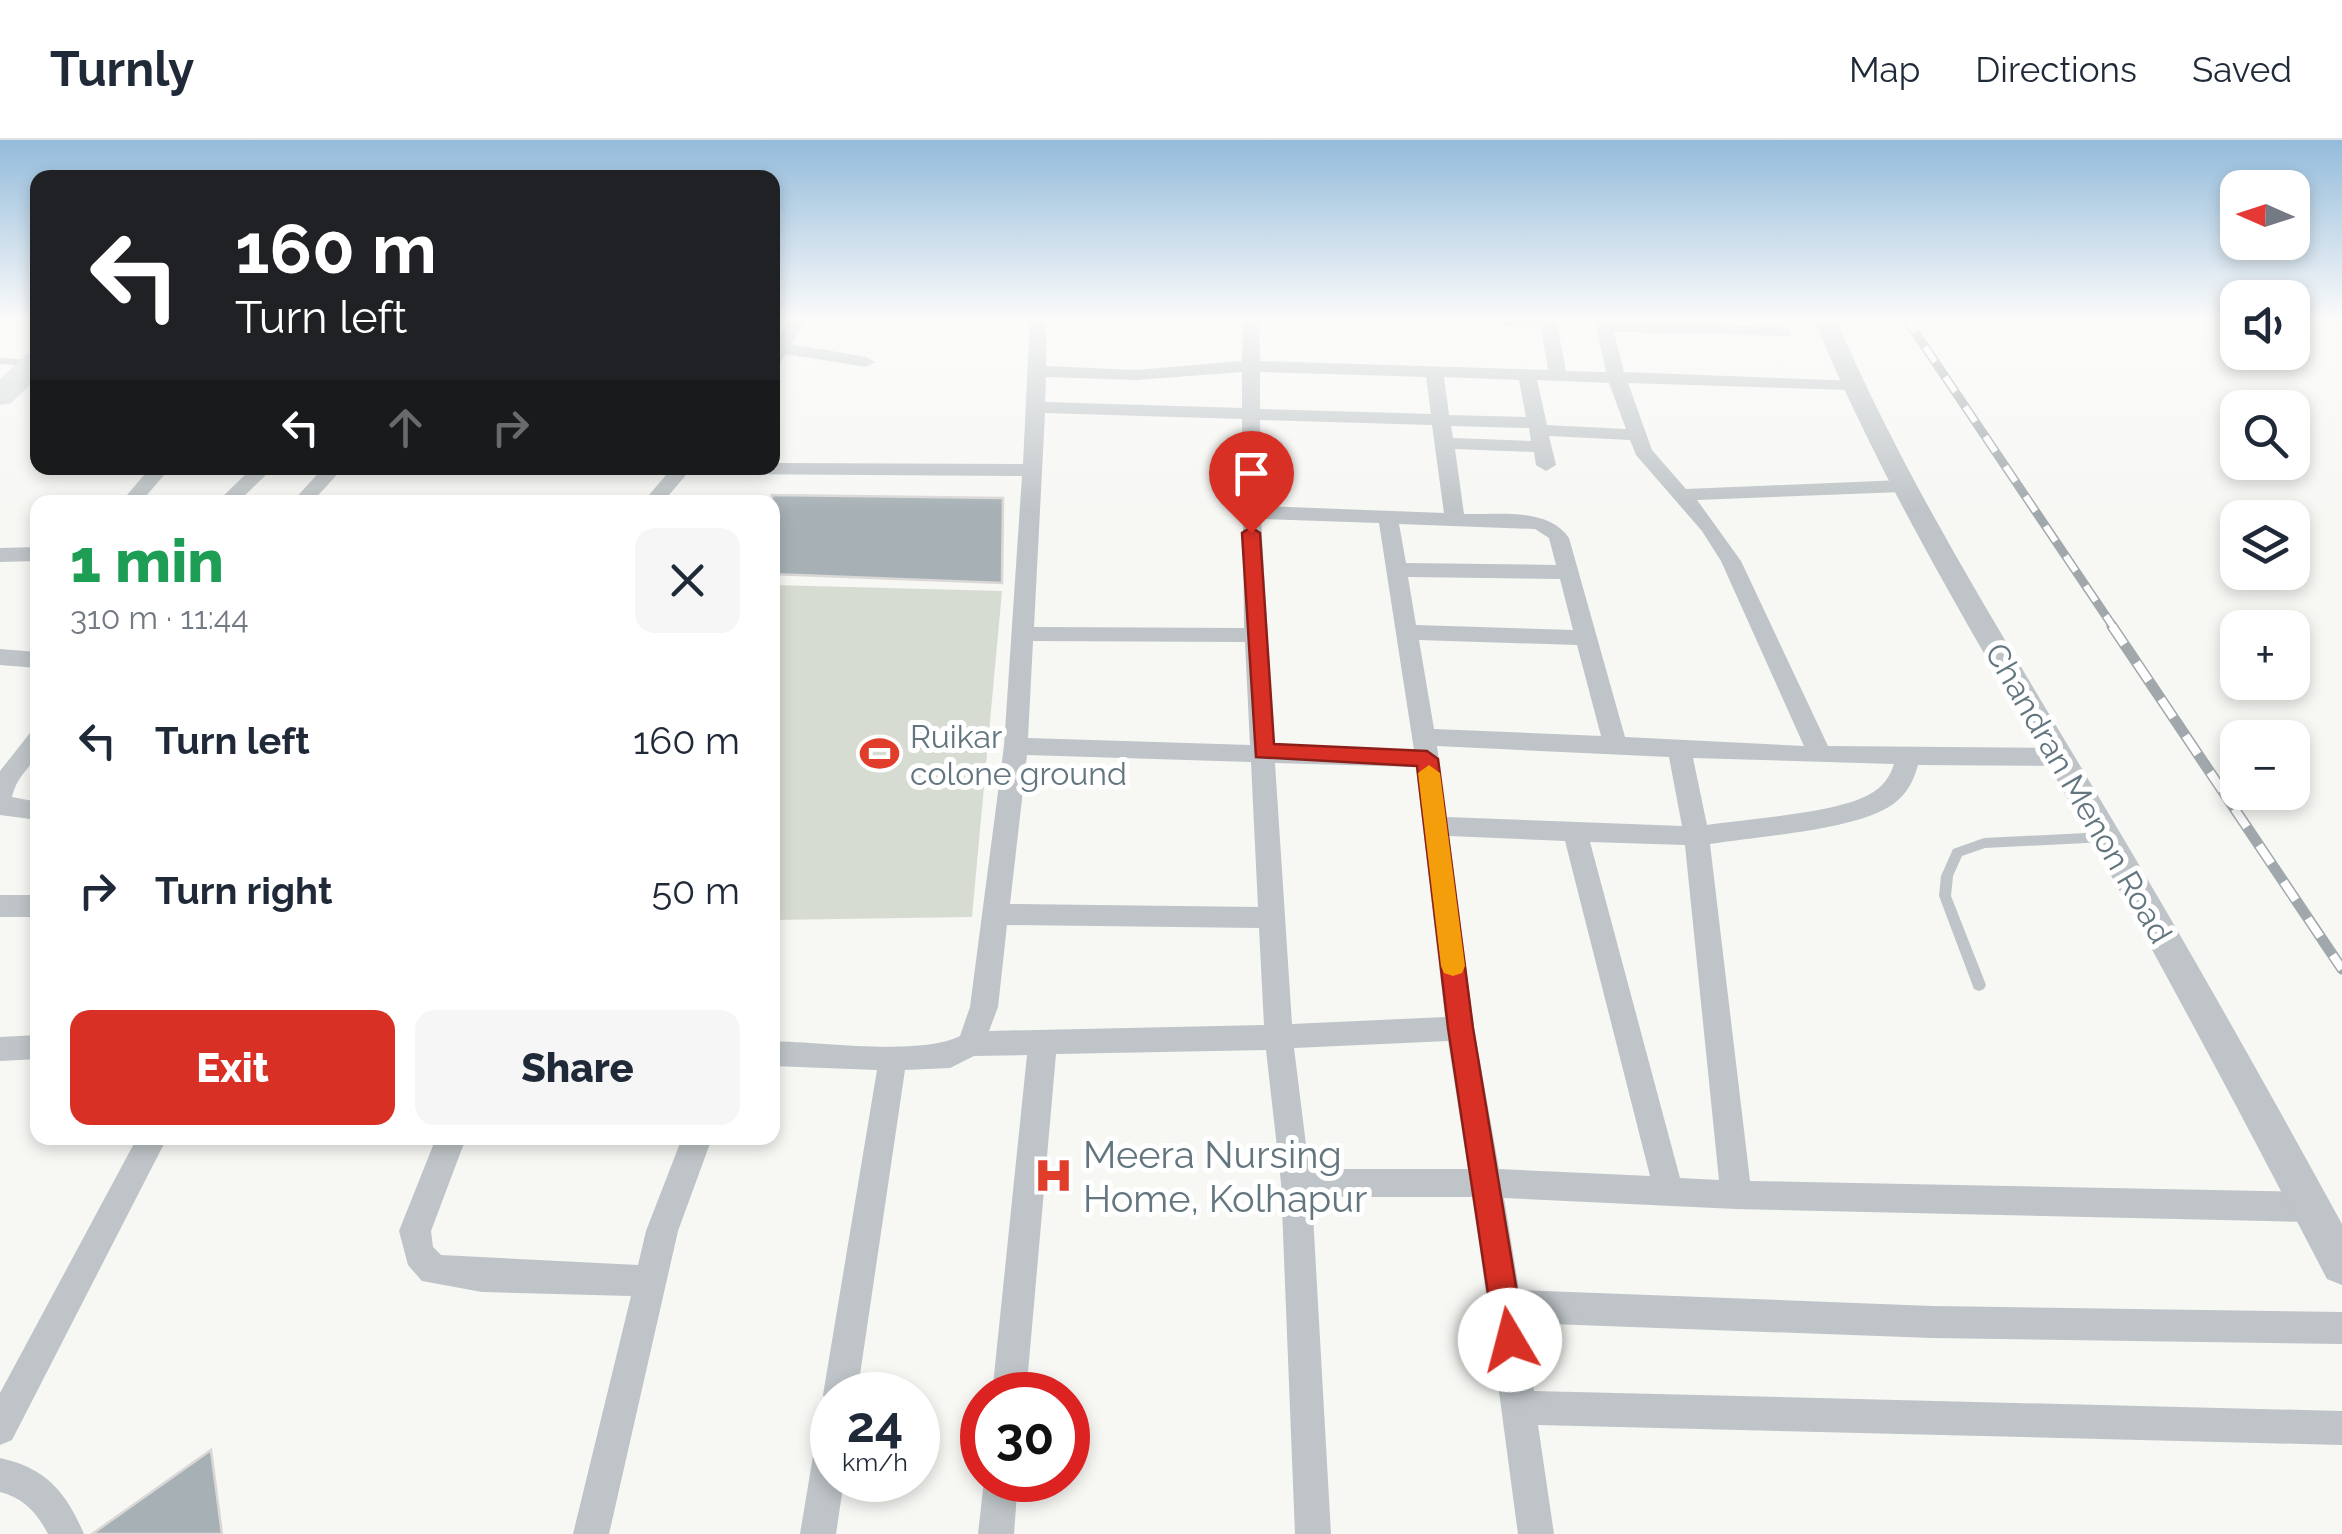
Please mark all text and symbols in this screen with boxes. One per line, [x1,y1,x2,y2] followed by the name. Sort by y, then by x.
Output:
[50,41,195,97] text: Turnly
[1849,49,1920,90] text: Map
[1975,49,2137,90] text: Directions
[2192,49,2292,90] text: Saved
[2220,170,2310,260] north arrow
[2220,170,2310,810] map controls
[235,207,437,289] text: 160 m
[70,210,200,340] icon: left
[2220,280,2310,370] button: sound
[235,291,407,344] text: Turn left
[2220,390,2310,480] button: search
[273,400,328,455] icon: left
[378,400,433,455] icon: ahead
[483,400,538,455] icon: right
[1209,431,1294,534] pin
[1224,446,1279,501] icon: arrive
[2220,500,2310,590] button: layers
[70,526,224,596] text: 1 min
[635,528,740,633] button: close
[70,599,249,636] text: 310 m · 11:44
[2220,610,2310,700] button: +
[1978,637,2180,949] street label: Chandran Menon Road
[70,713,125,768] icon: left
[155,718,310,763] text: Turn left
[633,718,740,763] text: 160 m
[910,718,1127,792] place label: Ruikar colone ground
[2220,720,2310,810] button: −
[859,733,901,775] sports icon: Ruikar colone ground
[70,863,125,918] icon: right
[155,868,332,913] text: Turn right
[651,868,740,913] text: 50 m
[70,1010,395,1125] button: Exit
[415,1010,740,1125] button: Share
[1083,1132,1367,1221] place label: Meera Nursing Home, Kolhapur
[1032,1155,1074,1197] hospital icon: Meera Nursing Home, Kolhapur
[1458,1288,1562,1392] position arrow
[960,1372,1090,1502] speed limit sign: 30
[847,1395,903,1454] text: 24
[842,1447,908,1477] text: km/h

